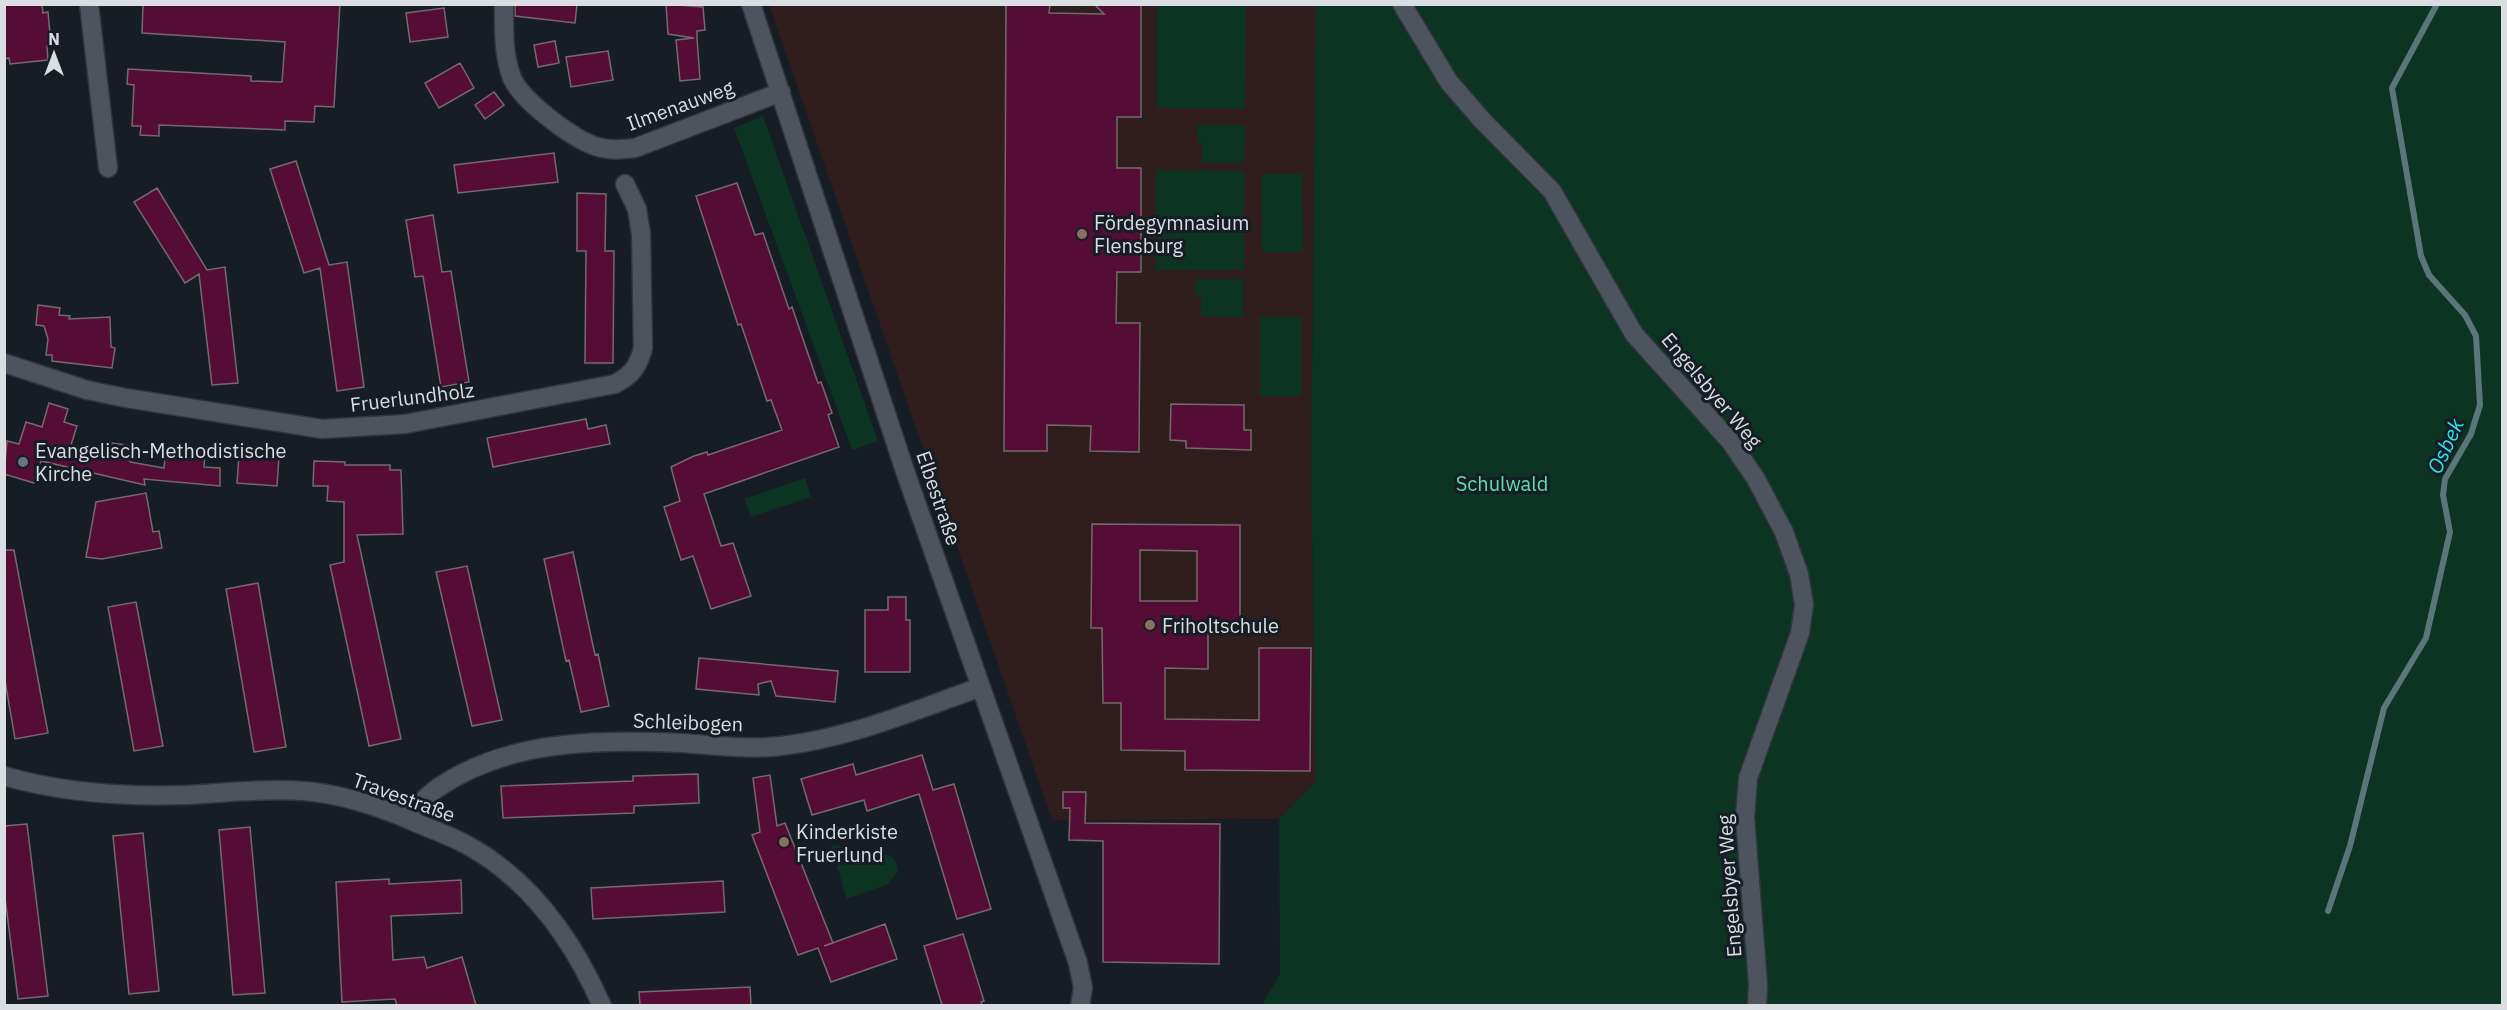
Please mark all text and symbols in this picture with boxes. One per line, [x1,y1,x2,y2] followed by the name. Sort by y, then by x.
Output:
[24,24,84,84] north arrow
[48,29,60,49] text: N
[623,73,738,137] street label: Ilmenauweg
[1094,209,1249,259] place label: Fördegymnasium Flensburg
[1075,227,1089,241] marker: Fördegymnasium Flensburg
[1656,327,1769,454] street label: Engelsbyer Weg
[348,376,476,418] street label: Fruerlundholz
[2420,413,2470,478] water label: Osbek
[35,437,287,487] place label: Evangelisch-Methodistische Kirche
[910,447,968,549] street label: Elbestraße
[16,455,30,469] marker: Evangelisch-Methodistische Kirche
[1456,470,1548,497] park label: Schulwald
[1162,612,1279,639] place label: Friholtschule
[1143,618,1157,632] marker: Friholtschule
[633,707,743,737] street label: Schleibogen
[349,766,459,828] street label: Travestraße
[1711,813,1747,958] street label: Engelsbyer Weg
[796,818,898,868] place label: Kinderkiste Fruerlund
[777,835,791,849] marker: Kinderkiste Fruerlund

